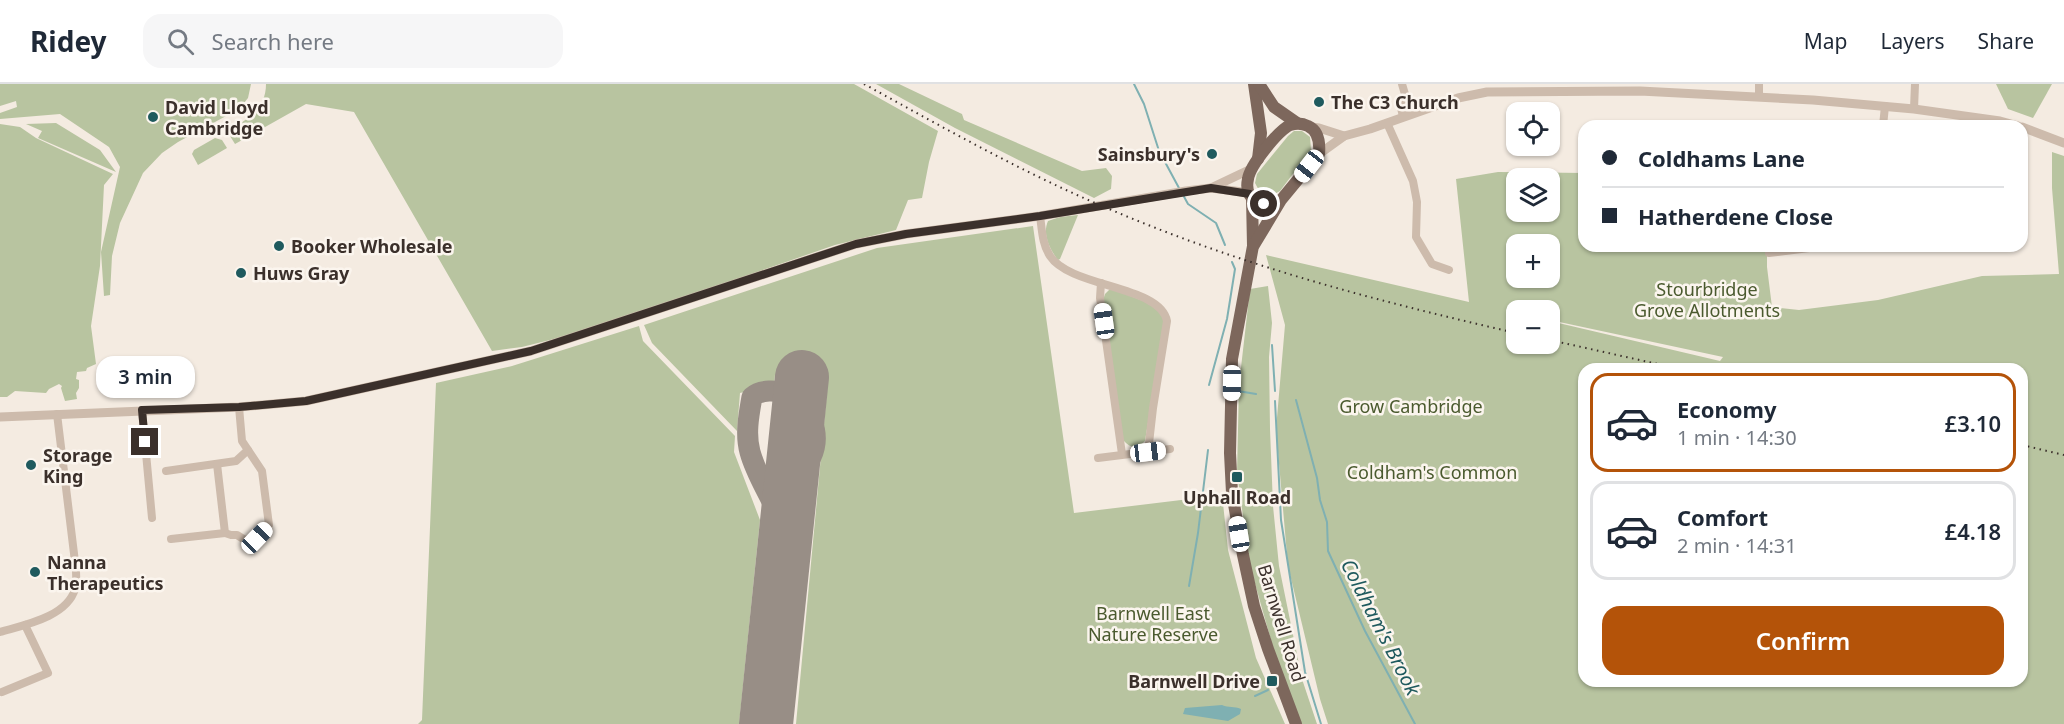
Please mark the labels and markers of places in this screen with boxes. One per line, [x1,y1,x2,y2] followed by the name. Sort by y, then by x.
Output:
[1331,90,1459,114] place label: The C3 Church
[165,95,269,140] place label: David Lloyd Cambridge
[1312,95,1326,109] marker: The C3 Church
[146,110,160,124] marker: David Lloyd Cambridge
[1098,142,1200,166] place label: Sainsbury's
[1205,147,1219,161] marker: Sainsbury's
[291,234,453,258] place label: Booker Wholesale
[272,239,286,253] marker: Booker Wholesale
[253,261,350,285] place label: Huws Gray
[234,266,248,280] marker: Huws Gray
[43,443,113,488] place label: Storage King
[24,458,38,472] marker: Storage King
[1230,470,1244,484] marker: Uphall Road
[1183,485,1291,509] place label: Uphall Road
[47,550,164,595] place label: Nanna Therapeutics
[28,565,42,579] marker: Nanna Therapeutics
[1128,669,1260,693] place label: Barnwell Drive
[1265,674,1279,688] marker: Barnwell Drive

